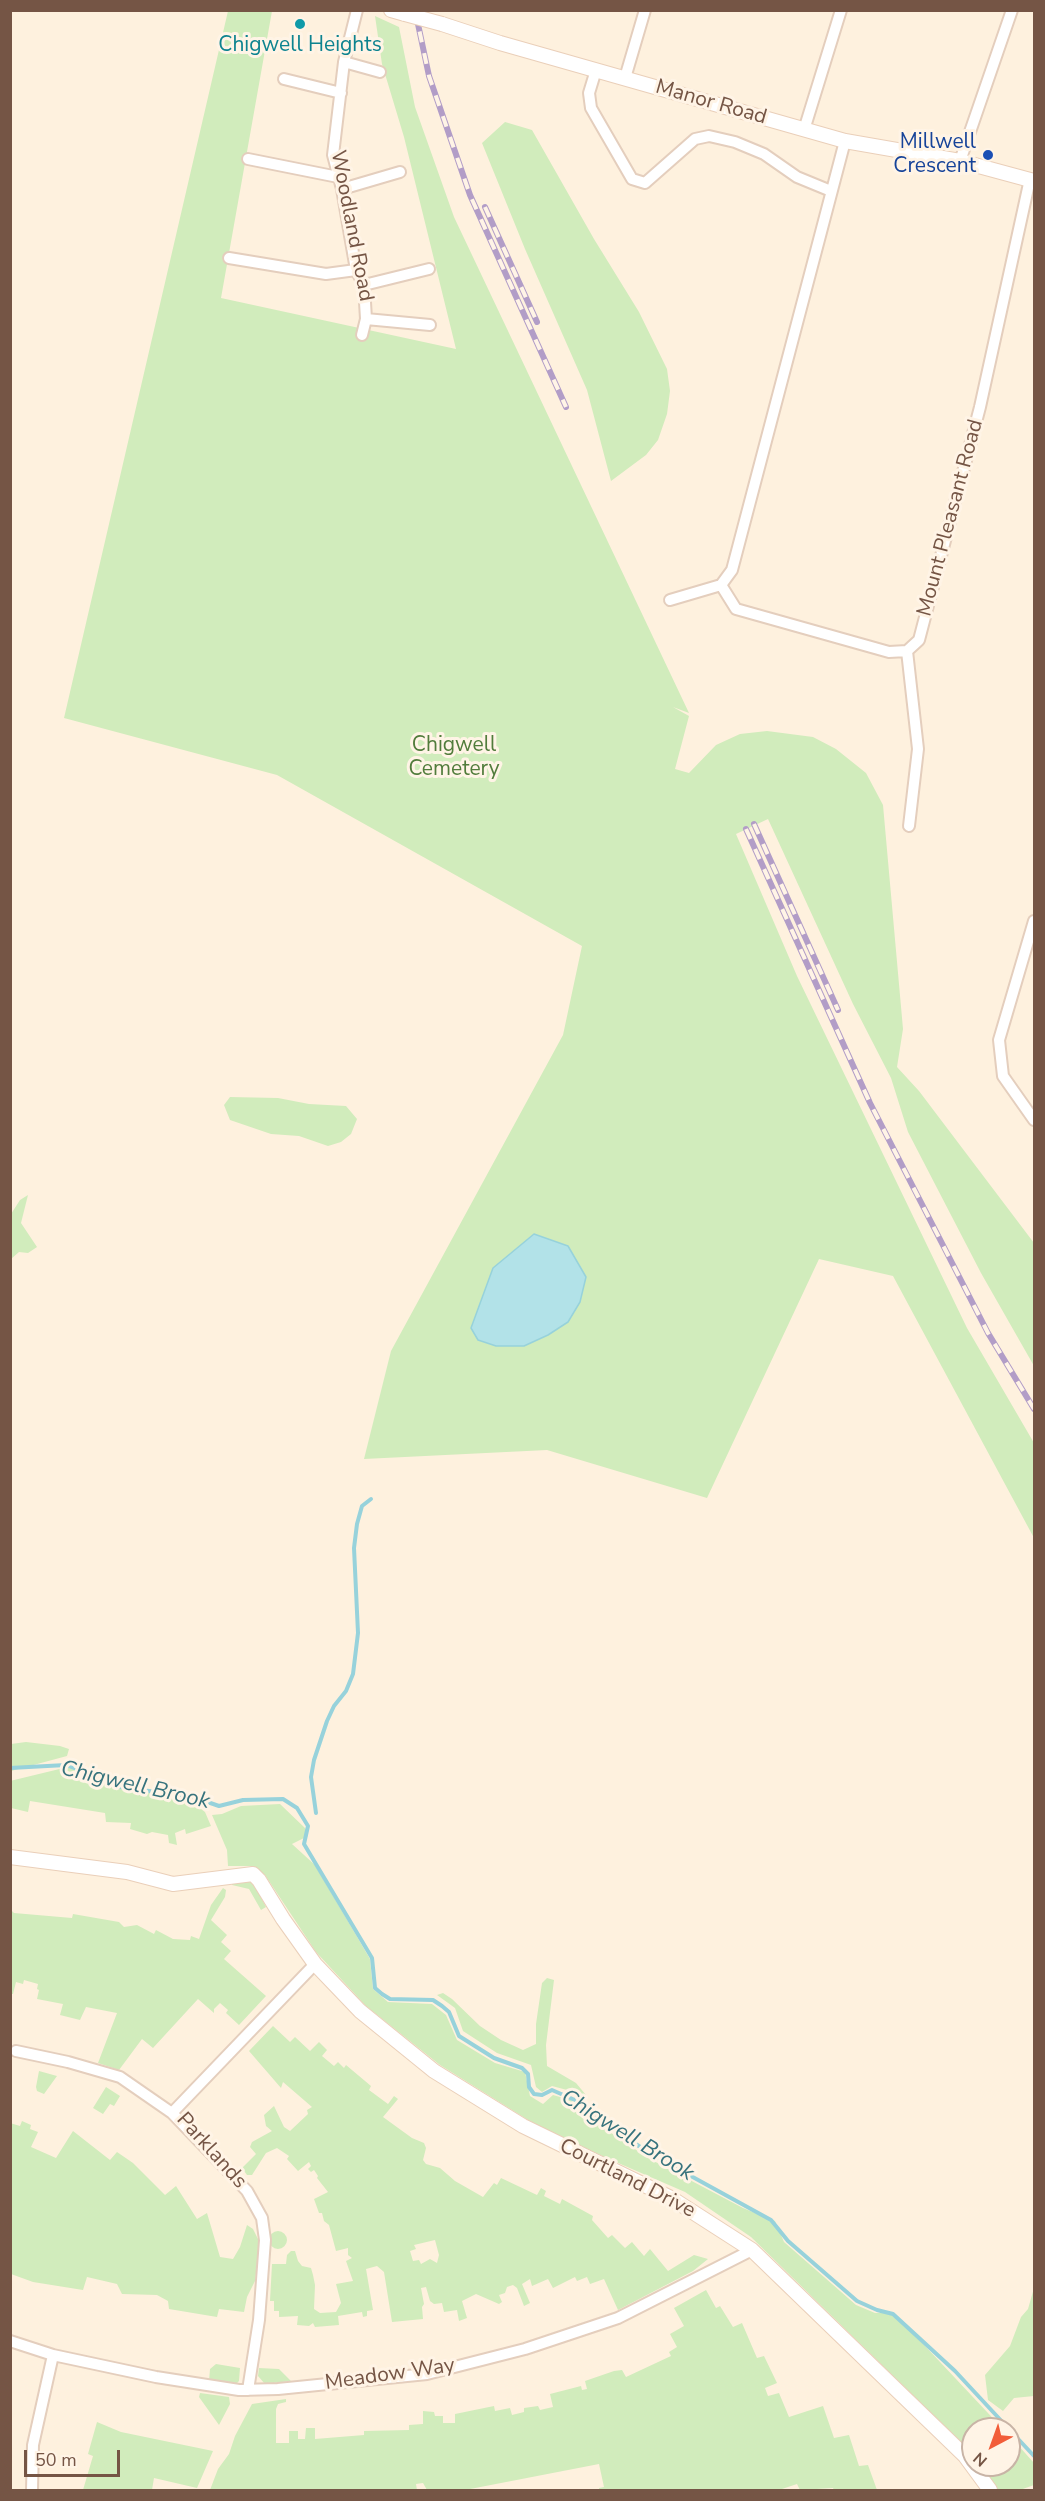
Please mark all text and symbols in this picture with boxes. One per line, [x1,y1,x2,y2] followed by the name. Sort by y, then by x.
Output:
[293,17,307,31] marker: Chigwell Heights
[218,33,382,59] place label: Chigwell Heights
[653,75,769,131] street label: Manor Road
[893,130,976,180] place label: Millwell Crescent
[324,148,378,304] street label: Woodland Road
[981,148,995,162] marker: Millwell Crescent
[913,417,989,619] street label: Mount Pleasant Road
[408,733,500,783] park label: Chigwell Cemetery
[58,1756,212,1816] water label: Chigwell Brook
[556,2085,698,2187] water label: Chigwell Brook
[170,2108,252,2194] street label: Parklands
[555,2134,699,2224] street label: Courtland Drive
[323,2353,457,2397] street label: Meadow Way
[961,2417,1021,2477] north arrow
[27,2438,123,2476] scale bar
[969,2447,992,2471] text: N
[35,2448,77,2472] text: 50 m

